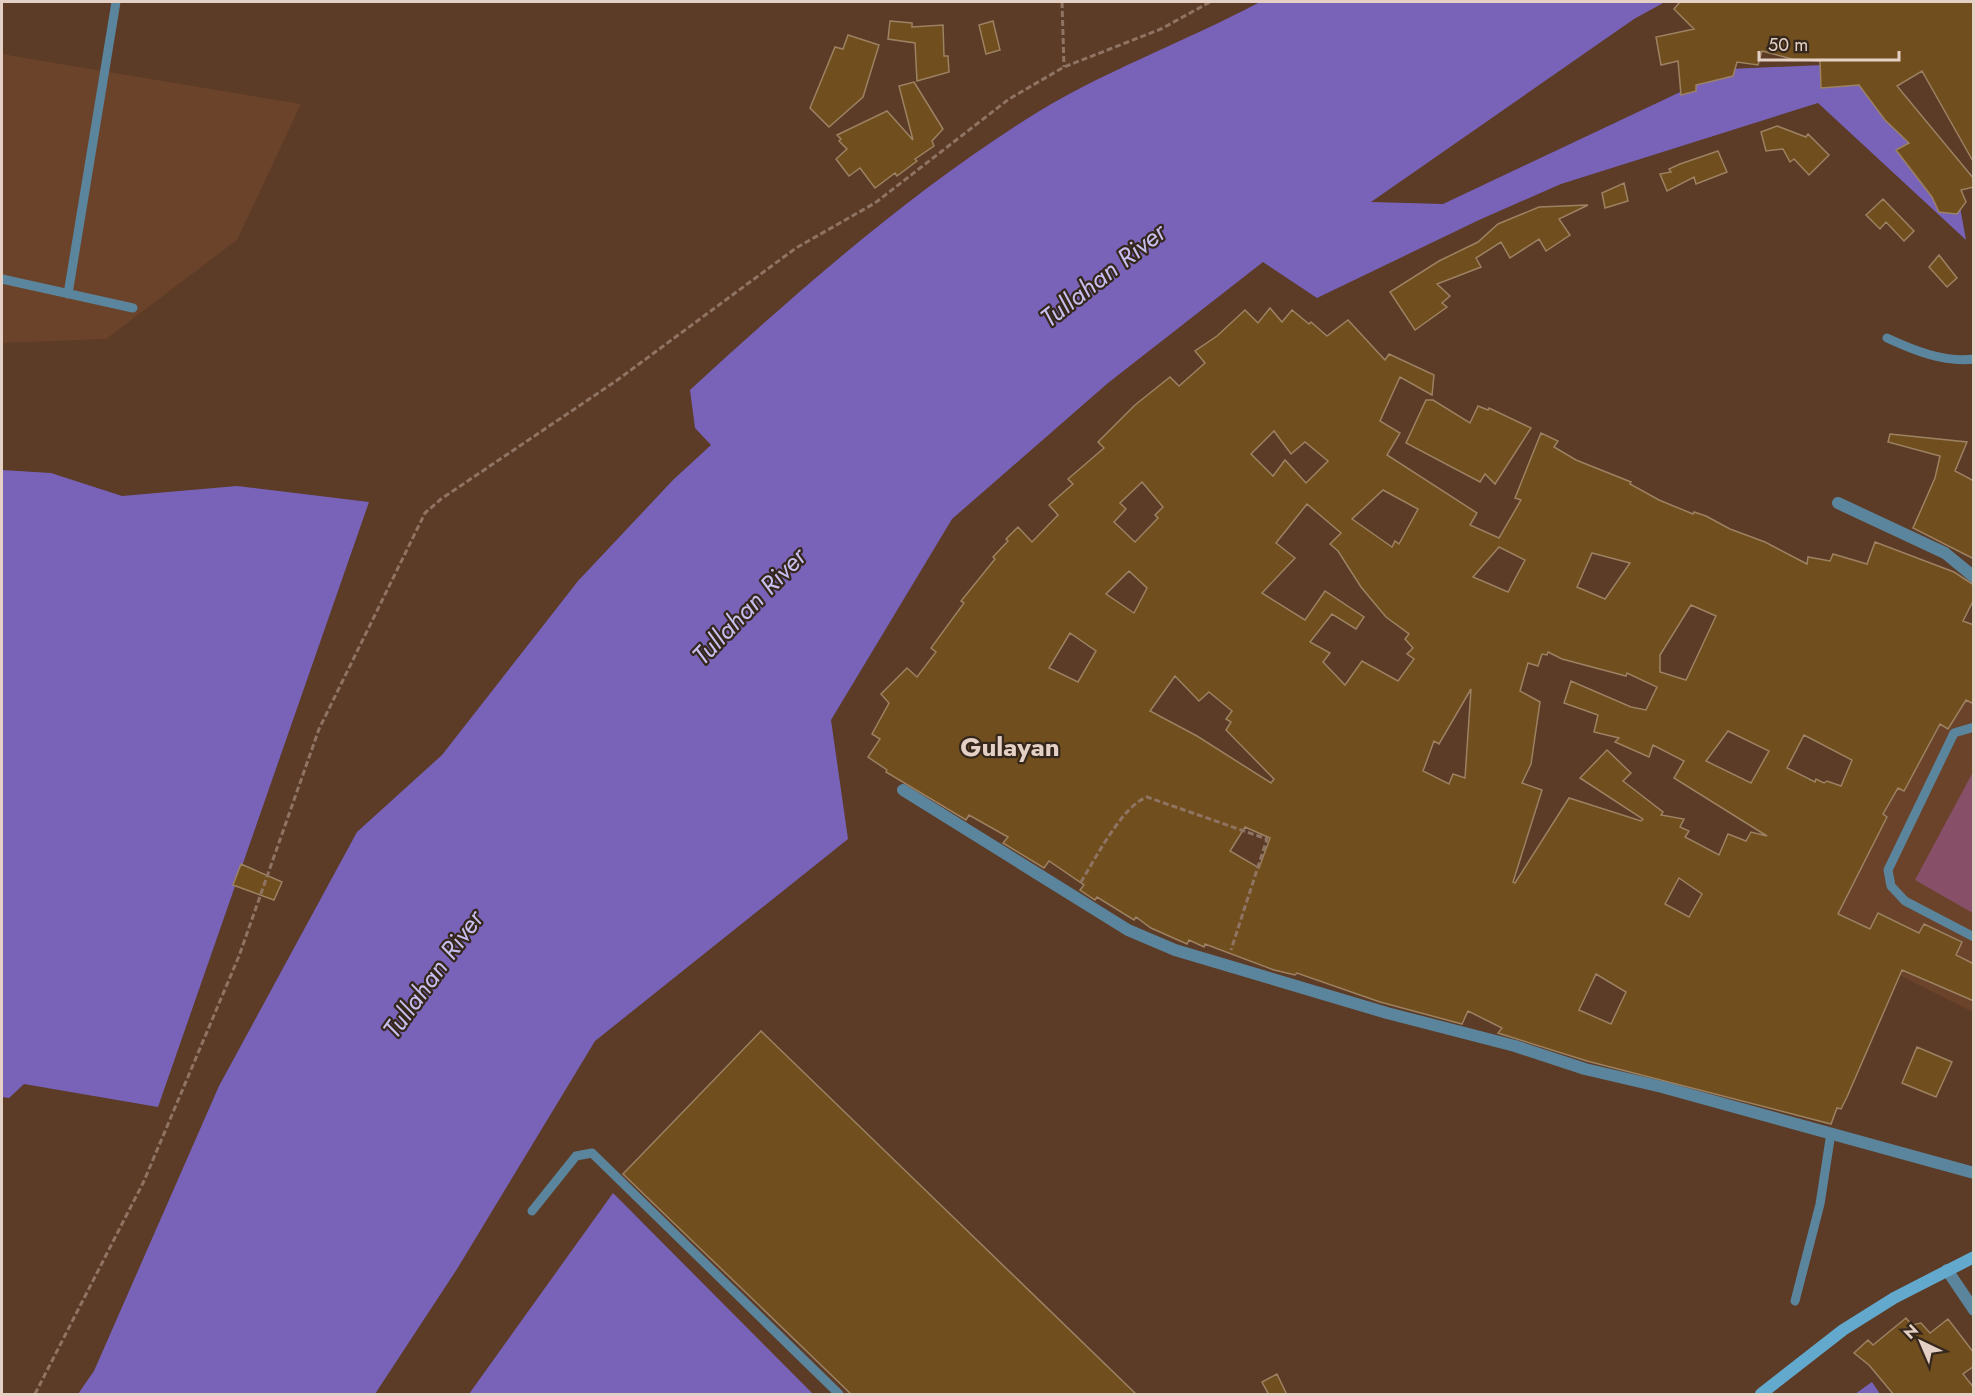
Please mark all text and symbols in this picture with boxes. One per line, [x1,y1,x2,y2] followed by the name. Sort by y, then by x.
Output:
[1759,24,1898,62] scale bar
[1768,32,1808,58] text: 50 m
[1032,213,1175,336] water label: Tullahan River
[683,538,816,673] water label: Tullahan River
[960,728,1060,766] district label: Gulayan
[373,901,493,1046] water label: Tullahan River
[1891,1312,1951,1372] north arrow
[1898,1319,1923,1344] text: N

